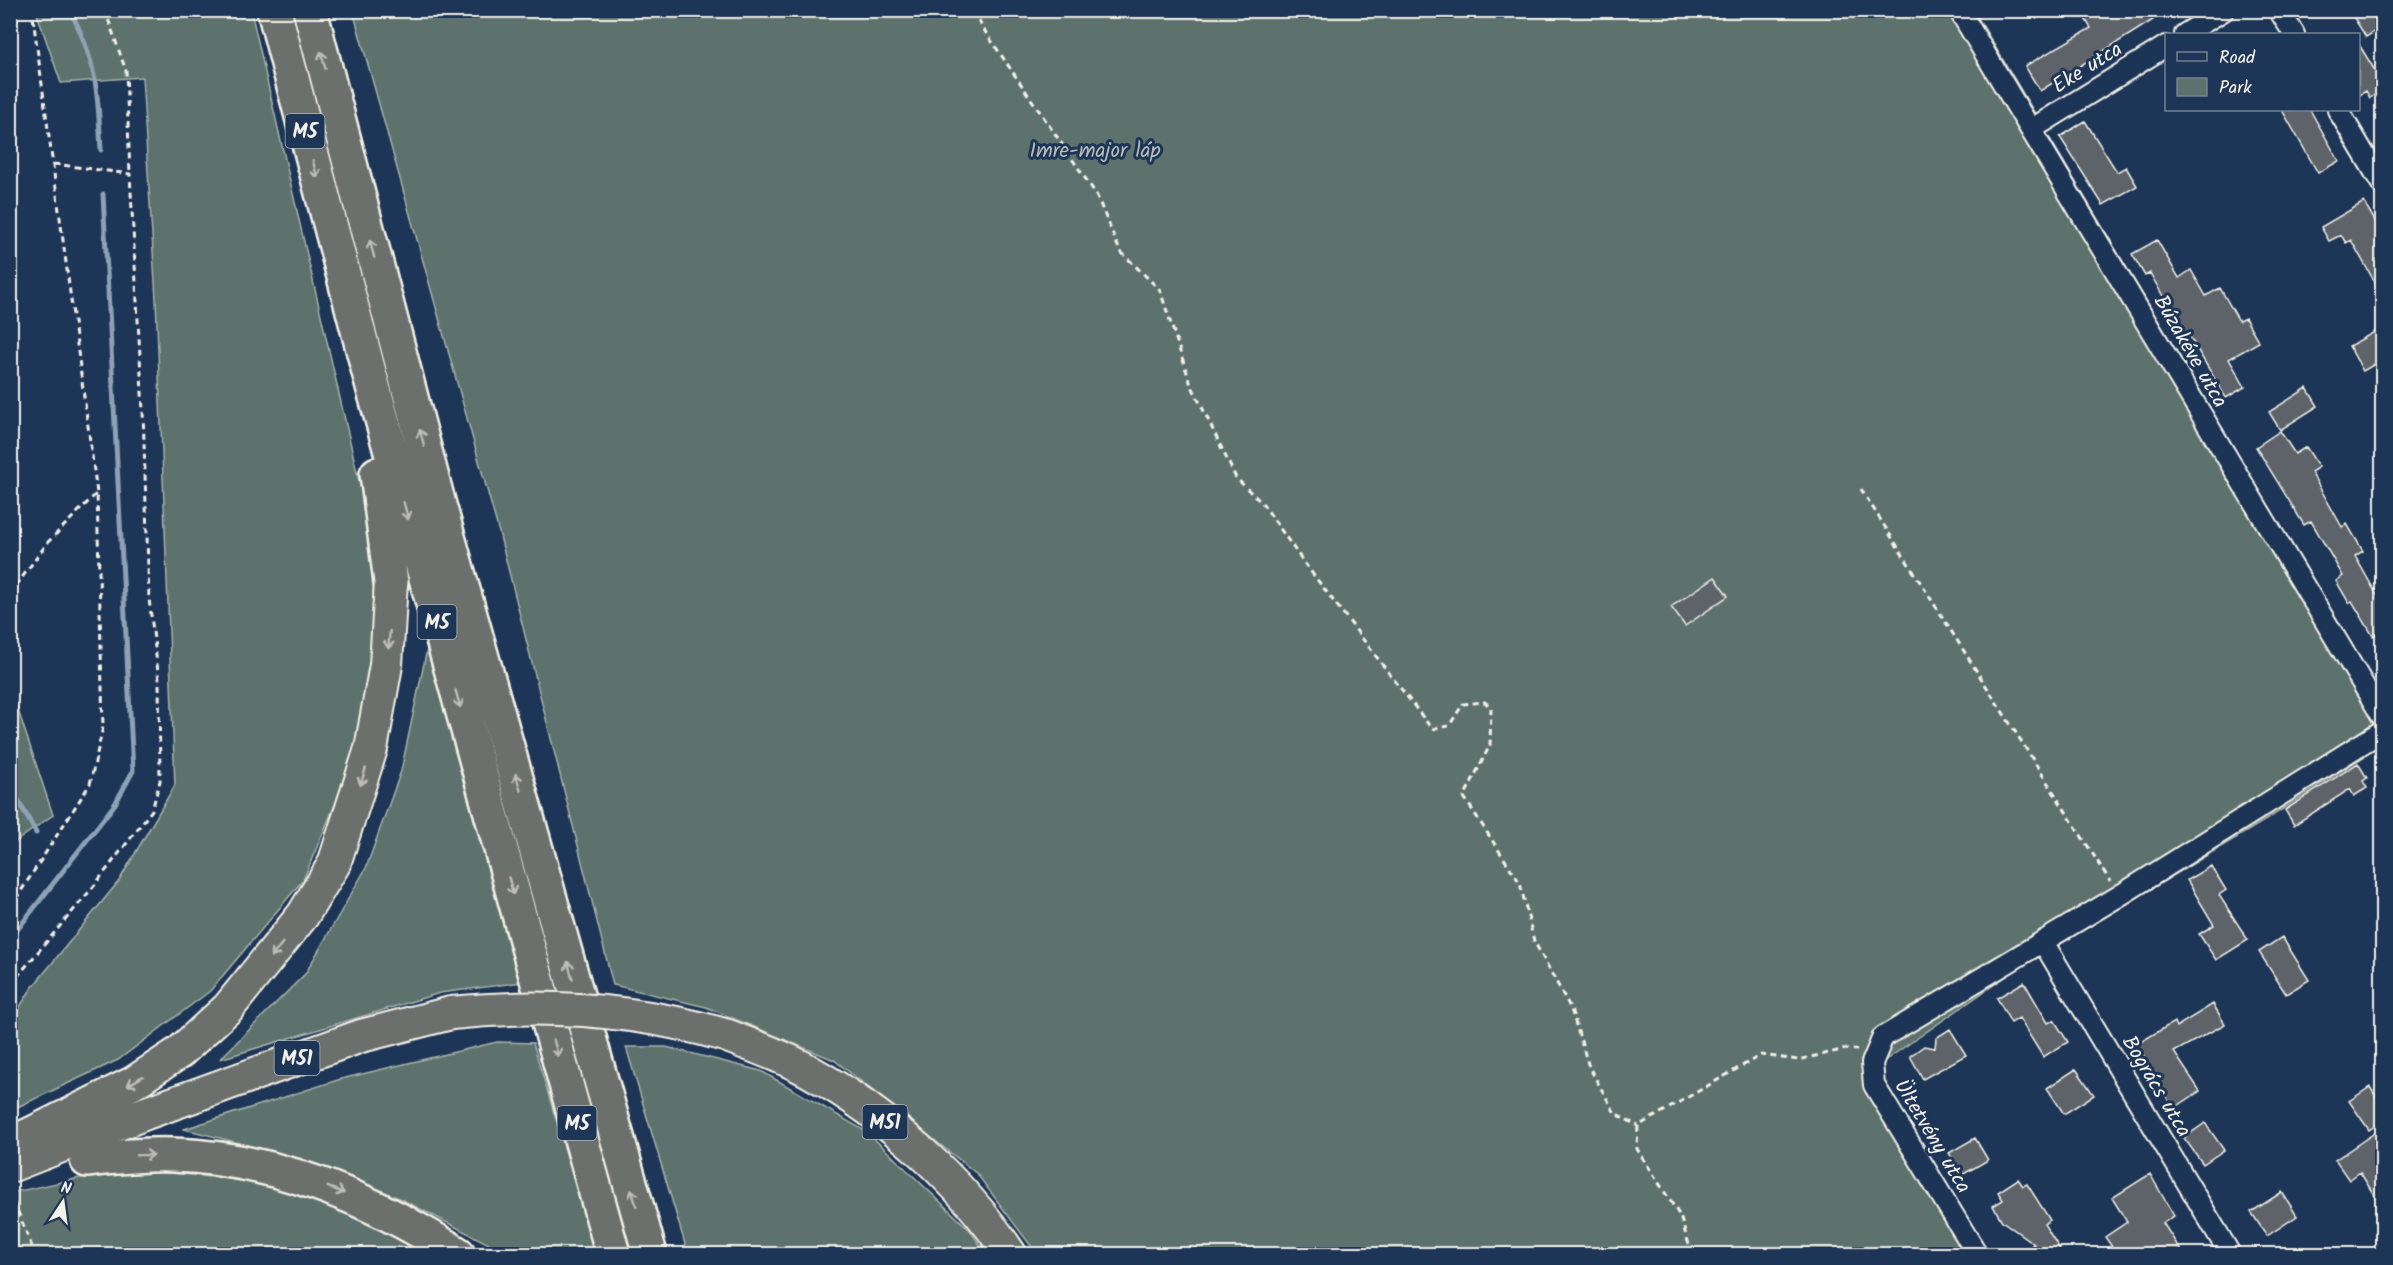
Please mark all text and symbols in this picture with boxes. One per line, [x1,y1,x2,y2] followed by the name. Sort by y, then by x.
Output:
[2165,33,2360,111] legend
[2046,34,2129,103] street label: Eke utca
[2219,44,2256,73] text: Road
[317,51,329,70] one-way arrow
[2219,74,2252,103] text: Park
[286,114,324,148] road number: M5
[1029,135,1161,168] park label: Imre-major láp
[309,159,321,178] one-way arrow
[366,240,378,259] one-way arrow
[2144,289,2235,414] street label: Búzakéve utca
[415,429,427,448] one-way arrow
[401,501,413,520] one-way arrow
[418,605,456,639] road number: M5
[383,630,394,650] one-way arrow
[453,689,465,708] one-way arrow
[357,767,368,786] one-way arrow
[512,773,523,792] one-way arrow
[506,877,517,896] one-way arrow
[271,942,283,958] one-way arrow
[564,961,575,980] one-way arrow
[2112,1029,2199,1144] street label: Bogrács utca
[550,1038,562,1057] one-way arrow
[274,1041,320,1075] road number: M51
[1885,1073,1979,1200] street label: Ültetvény utca
[127,1076,144,1088] one-way arrow
[862,1105,908,1139] road number: M51
[558,1106,596,1140] road number: M5
[135,1149,155,1161] one-way arrow
[33,1172,93,1232] north arrow
[58,1176,74,1202] text: N
[326,1185,345,1196] one-way arrow
[628,1189,639,1208] one-way arrow

